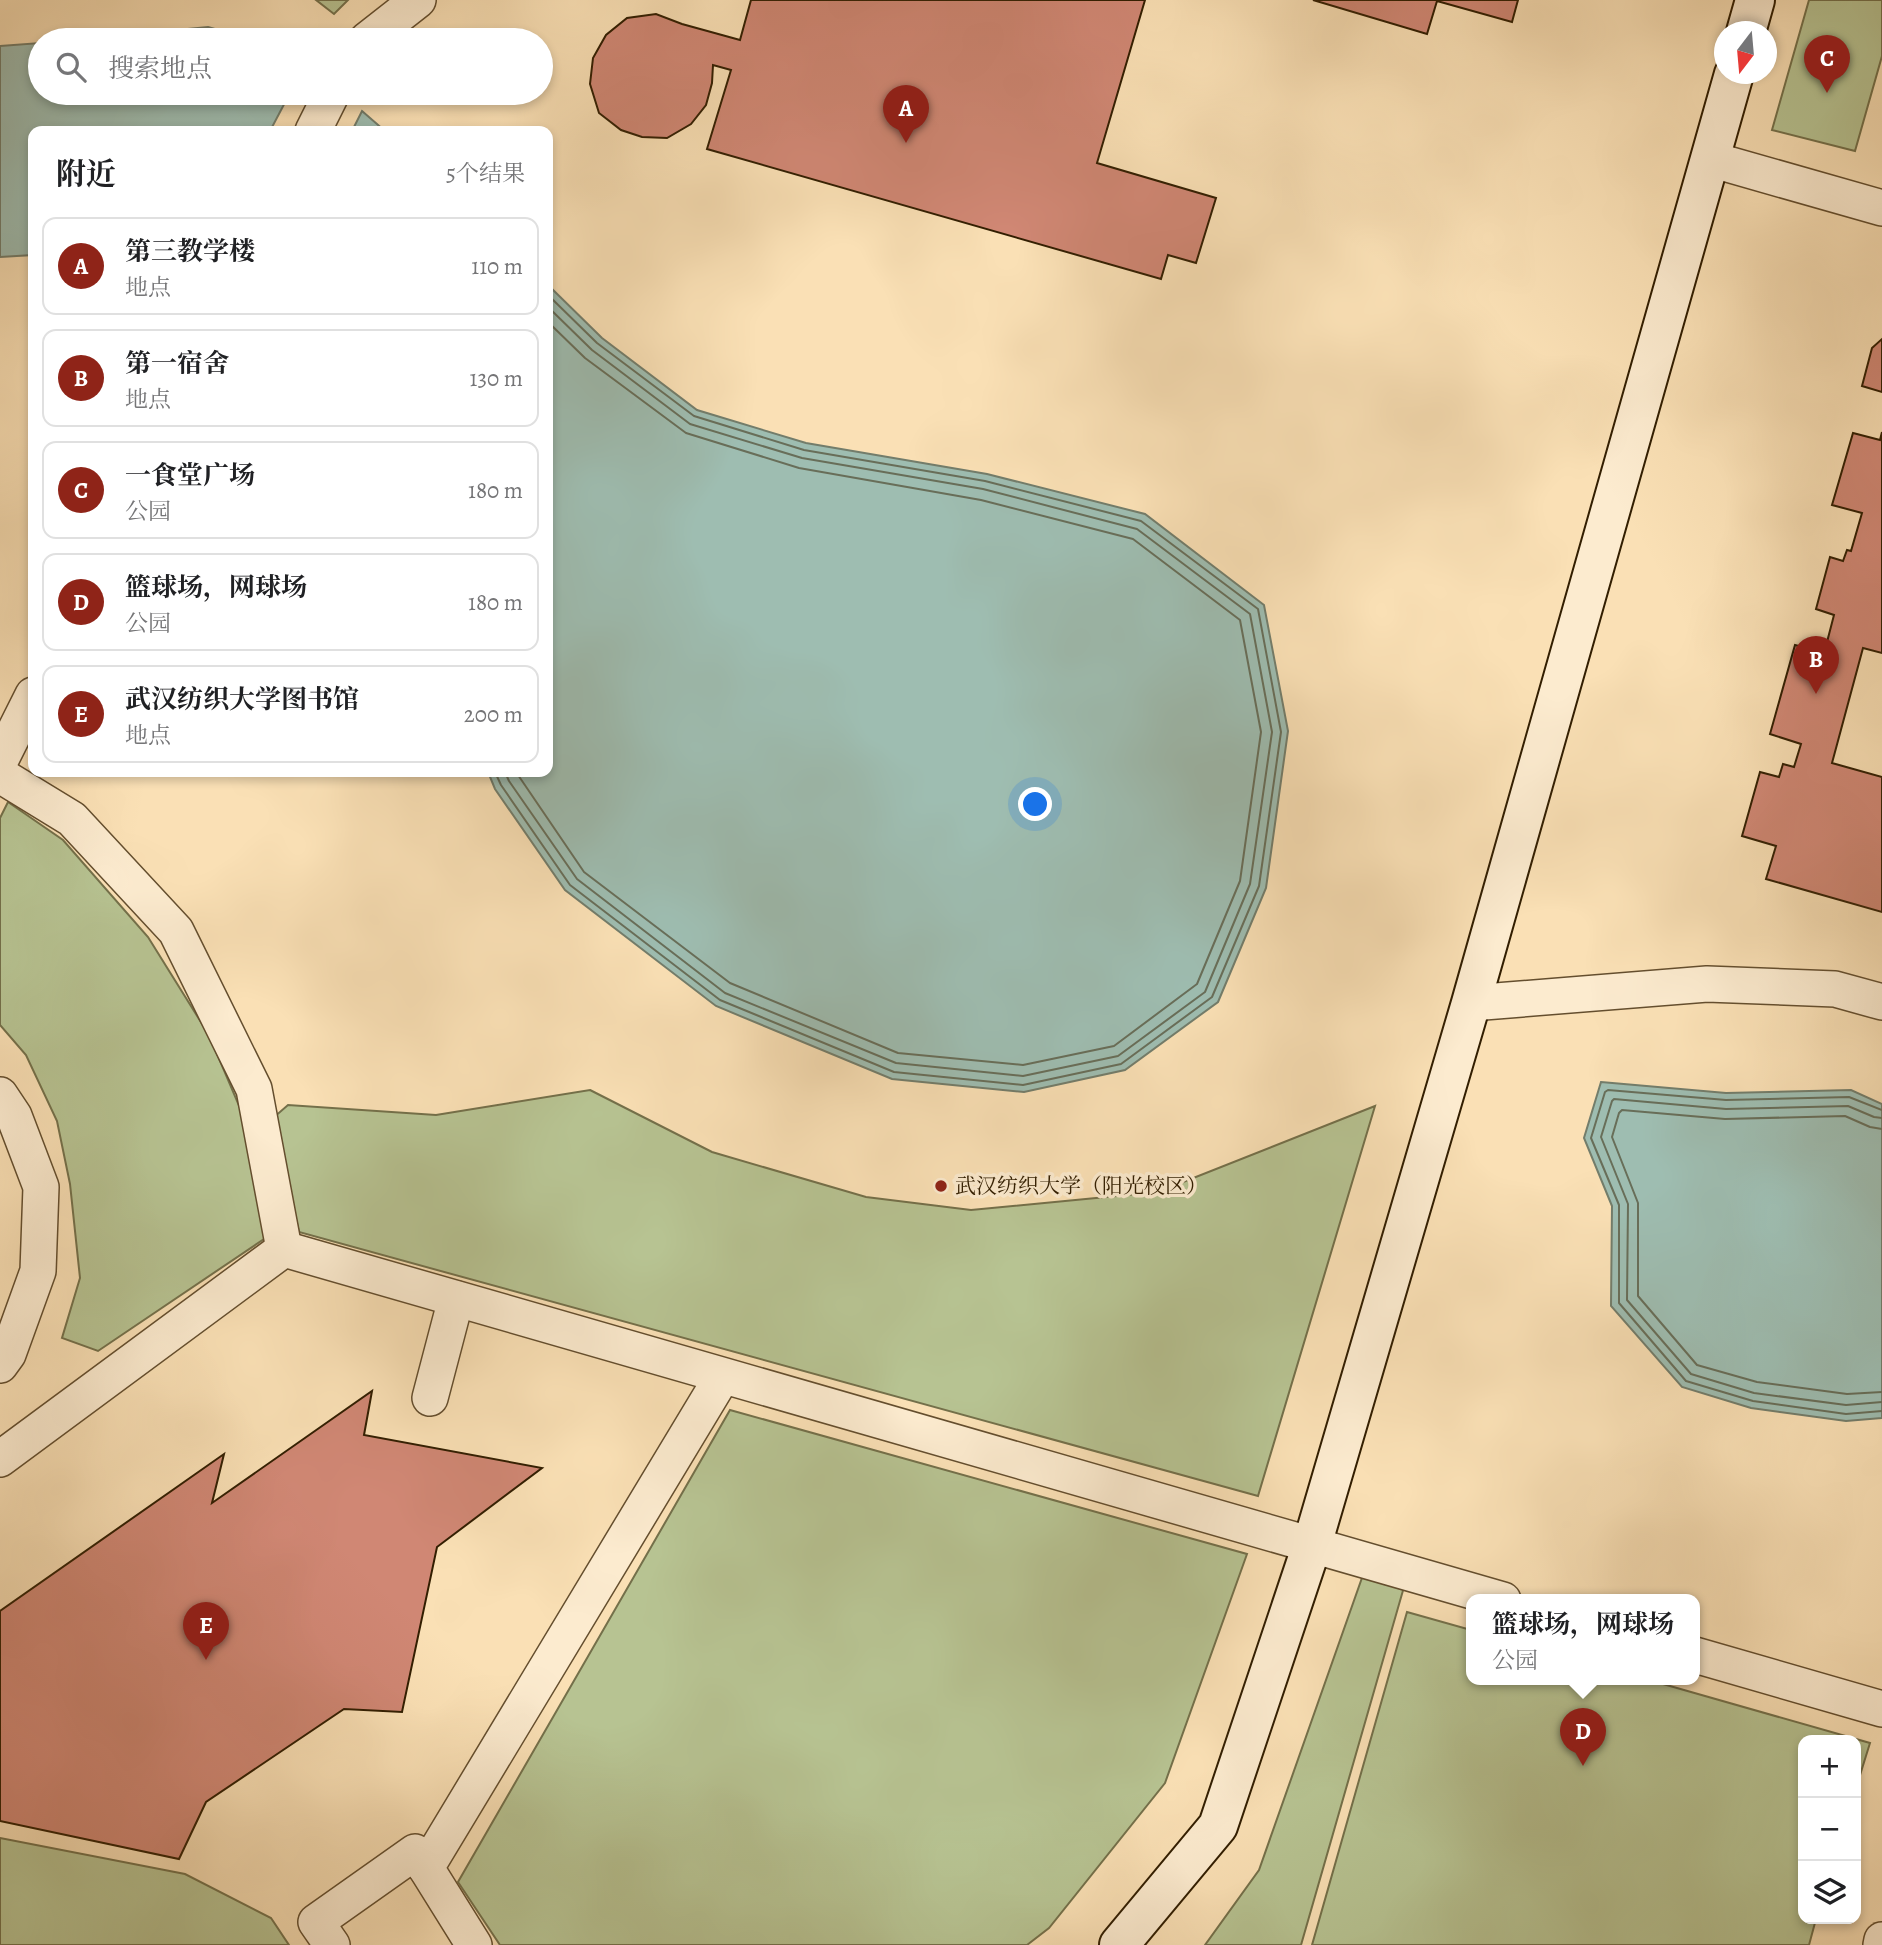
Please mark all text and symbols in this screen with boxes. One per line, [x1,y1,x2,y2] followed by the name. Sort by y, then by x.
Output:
[1714,21,1777,84] north arrow
[28,28,553,105] search box
[1804,35,1850,93] pin: C
[52,48,90,86] icon: search
[108,51,212,86] text: 搜索地点
[883,85,929,143] pin: A
[56,154,116,194] text: 附近
[446,158,525,189] text: 5个结果
[125,234,255,269] text: 第三教学楼
[74,251,88,282] text: A
[471,251,523,282] text: 110 m
[125,272,171,303] text: 地点
[125,346,229,381] text: 第一宿舍
[74,363,88,394] text: B
[470,363,523,394] text: 130 m
[125,384,171,415] text: 地点
[125,458,255,493] text: 一食堂广场
[74,475,88,506] text: C
[468,475,523,506] text: 180 m
[125,496,171,527] text: 公园
[125,570,307,605] text: 篮球场，网球场
[73,587,89,618] text: D
[468,587,523,618] text: 180 m
[125,608,171,639] text: 公园
[1793,636,1839,694] pin: B
[125,682,359,717] text: 武汉纺织大学图书馆
[74,699,88,730] text: E
[464,699,523,730] text: 200 m
[125,720,171,751] text: 地点
[1018,787,1052,821] your location
[955,1172,1207,1200] place label: 武汉纺织大学（阳光校区）
[933,1178,949,1194] marker: 武汉纺织大学（阳光校区）
[1466,1594,1700,1685] popup
[183,1602,229,1660] pin: E
[1492,1607,1674,1642] text: 篮球场，网球场
[1492,1645,1538,1676] text: 公园
[1560,1708,1606,1766] pin: D
[1798,1735,1861,1924] map controls
[1798,1735,1861,1798] button: +
[1798,1798,1861,1861] button: −
[1798,1861,1861,1924] button: layers

